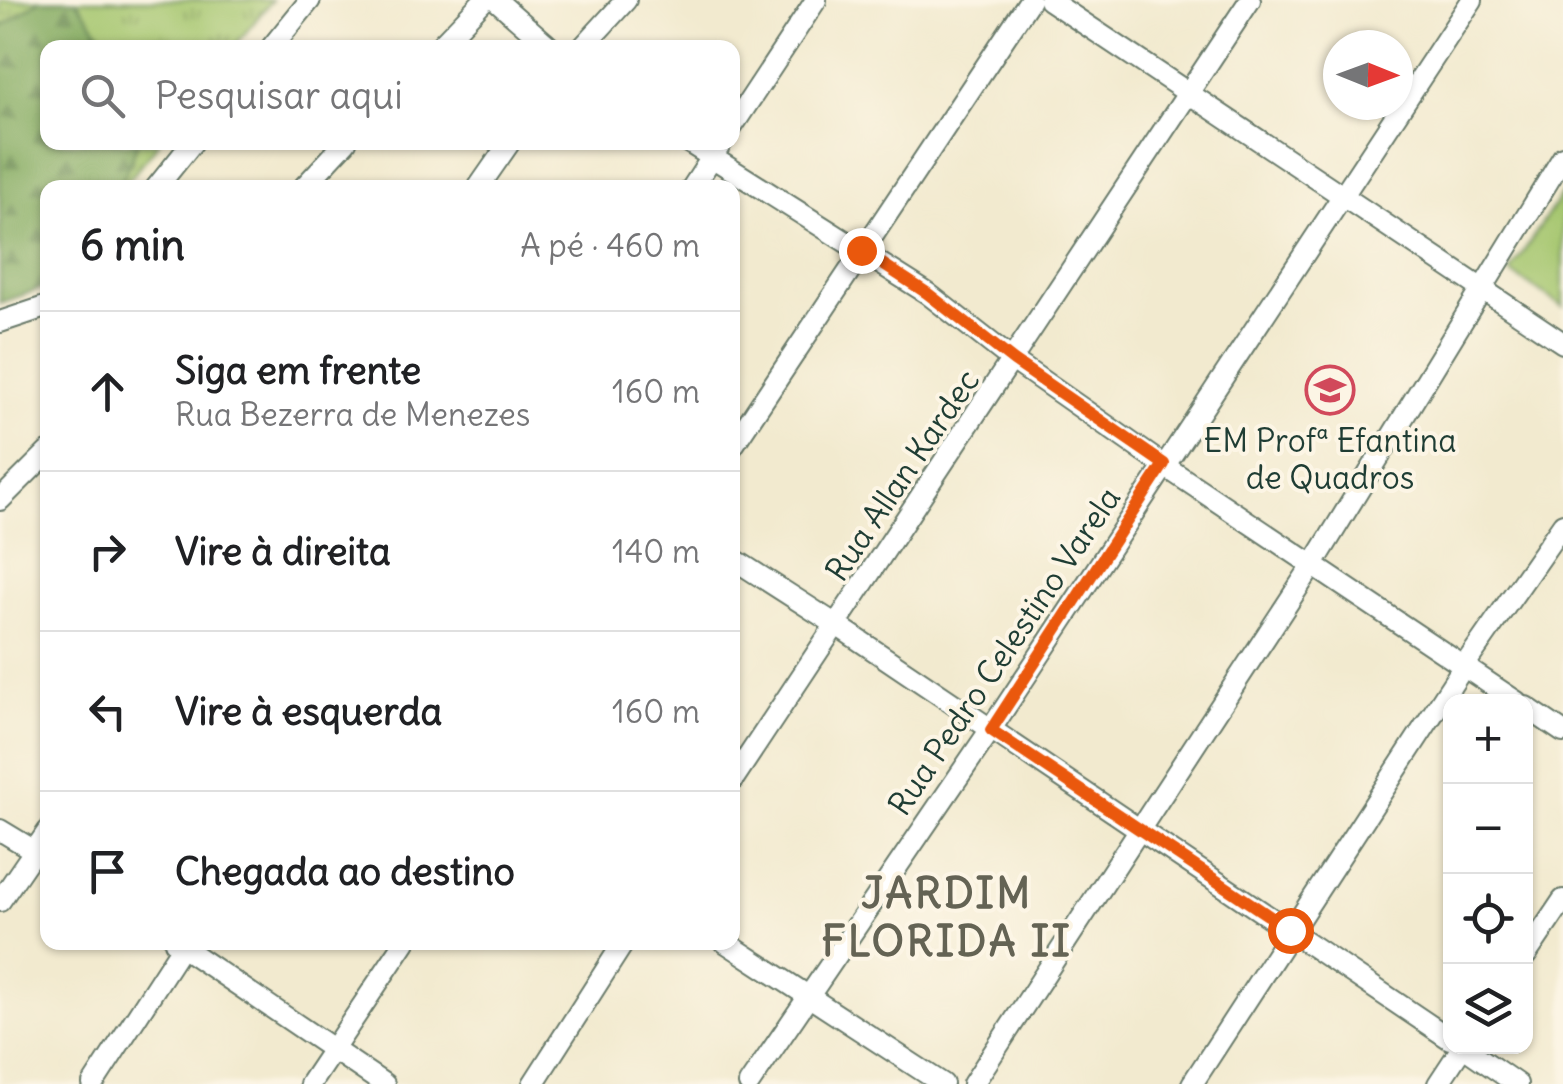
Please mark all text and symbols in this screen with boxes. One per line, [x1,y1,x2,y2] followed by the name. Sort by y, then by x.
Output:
[1323,30,1413,120] north arrow
[40,40,740,150] search box
[75,68,130,123] icon: search
[155,72,403,119] text: Pesquisar aqui
[80,219,185,271] text: 6 min
[520,225,700,266] text: A pé · 460 m
[839,228,885,274] route end
[175,347,421,394] text: Siga em frente
[816,361,988,589] street label: Rua Allan Kardec
[80,364,135,419] icon: ahead
[1304,364,1356,416] school or university icon: EM Profª Efantina de Quadros
[612,371,700,412] text: 160 m
[175,394,530,435] text: Rua Bezerra de Menezes
[1203,420,1457,498] place label: EM Profª Efantina de Quadros
[879,479,1129,823] street label: Rua Pedro Celestino Varela
[80,524,135,579] icon: right
[175,528,391,575] text: Vire à direita
[612,531,700,572] text: 140 m
[80,684,135,739] icon: left
[175,688,442,735] text: Vire à esquerda
[612,691,700,732] text: 160 m
[1443,694,1533,1054] map controls
[1443,694,1533,784] button: +
[1443,784,1533,874] button: −
[80,844,135,899] icon: arrive
[175,848,515,895] text: Chegada ao destino
[822,867,1072,967] district label: JARDIM FLORIDA II
[1443,874,1533,964] button: locate
[1268,908,1314,954] route start
[1443,964,1533,1054] button: layers

